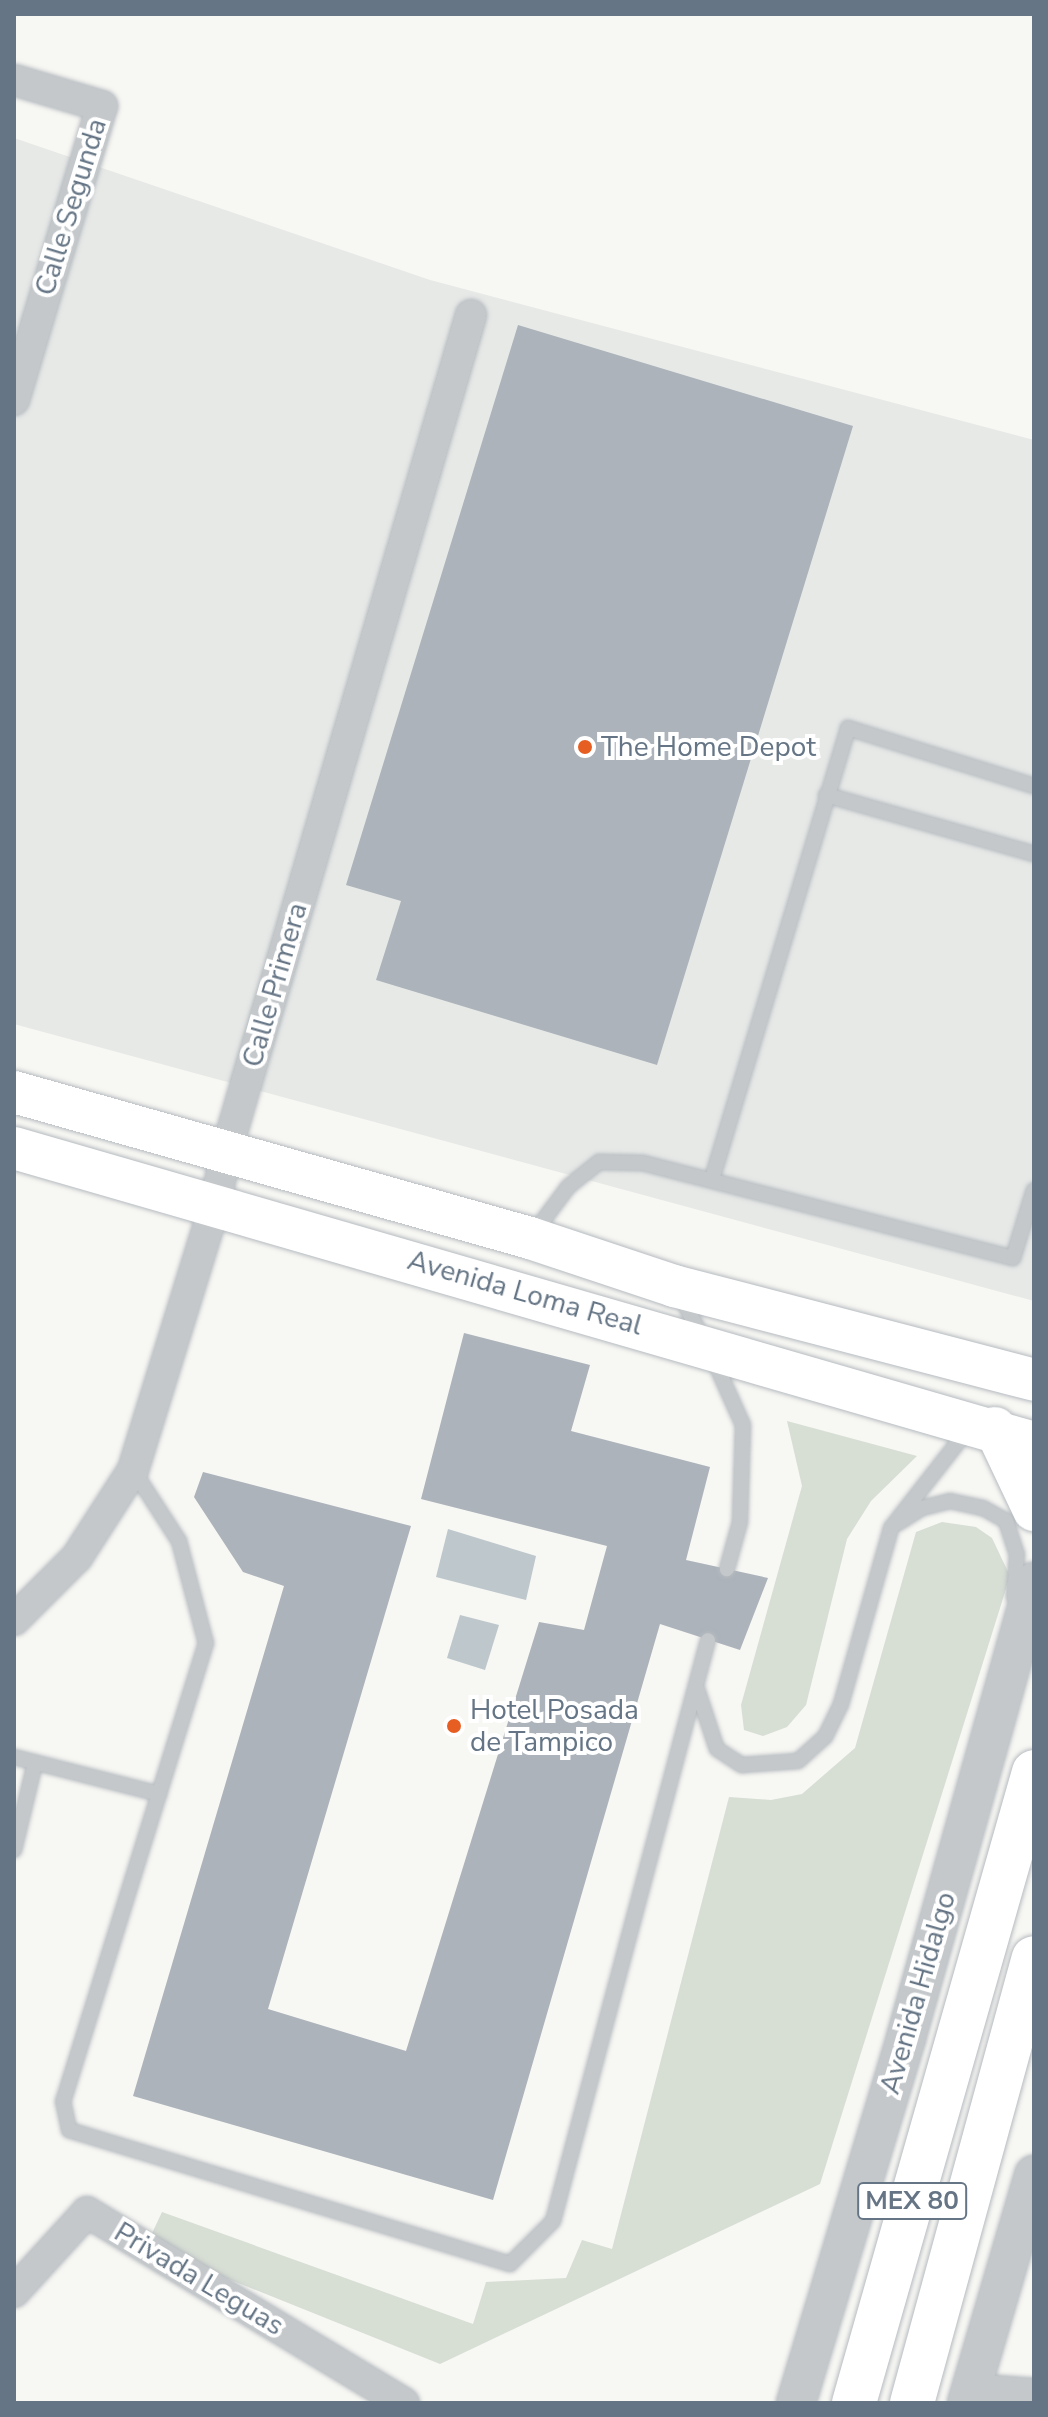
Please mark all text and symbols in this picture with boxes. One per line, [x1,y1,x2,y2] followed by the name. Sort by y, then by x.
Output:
[28,115,114,299] street label: Calle Segunda
[601,730,816,764] place label: The Home Depot
[576,738,594,756] marker: The Home Depot
[236,899,314,1071] street label: Calle Primera
[404,1243,646,1343] street label: Avenida Loma Real
[470,1693,639,1759] place label: Hotel Posada de Tampico
[445,1717,463,1735] marker: Hotel Posada de Tampico
[873,1888,963,2098] street label: Avenida Hidalgo
[856,2179,968,2223] road number: MEX 80
[108,2215,290,2343] street label: Privada Leguas

